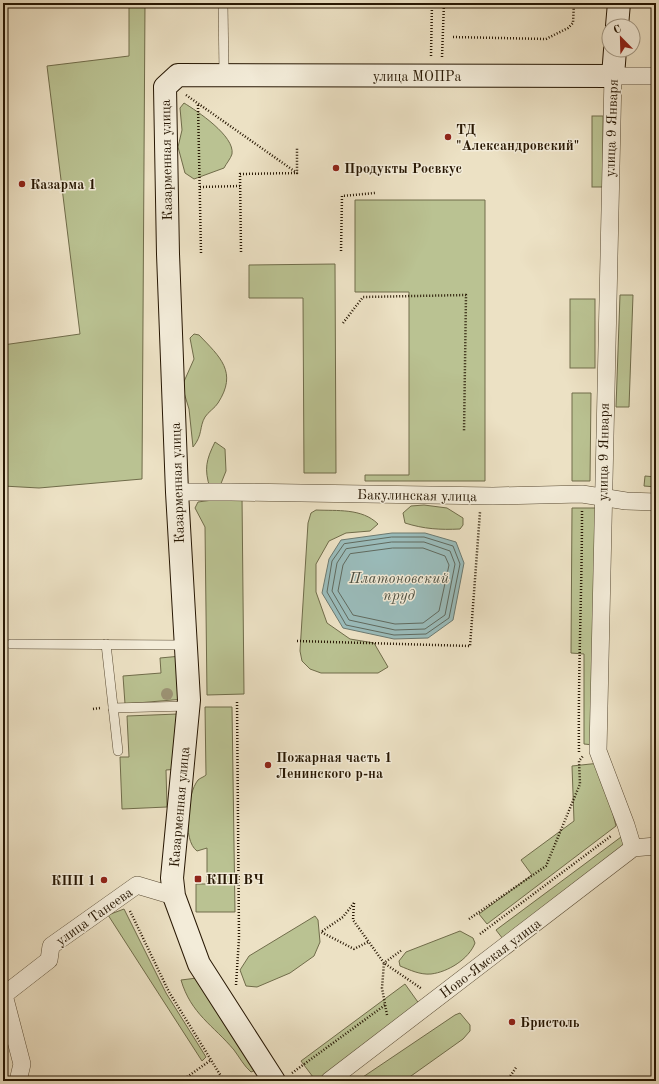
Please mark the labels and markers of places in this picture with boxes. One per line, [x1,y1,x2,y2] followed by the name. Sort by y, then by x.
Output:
[456,123,579,153] place label: ТД "Александровский"
[443,132,453,142] marker: ТД "Александровский"
[344,162,462,176] place label: Продукты Росвкус
[331,163,341,173] marker: Продукты Росвкус
[30,178,96,192] place label: Казарма 1
[17,179,27,189] marker: Казарма 1
[276,751,392,781] place label: Пожарная часть 1 Ленинского р-на
[263,760,273,770] marker: Пожарная часть 1 Ленинского р-на
[206,873,264,887] place label: КПП ВЧ
[51,874,96,888] place label: КПП 1
[193,874,203,884] marker: КПП ВЧ
[99,875,109,885] marker: КПП 1
[520,1016,580,1030] place label: Бристоль
[507,1017,517,1027] marker: Бристоль

